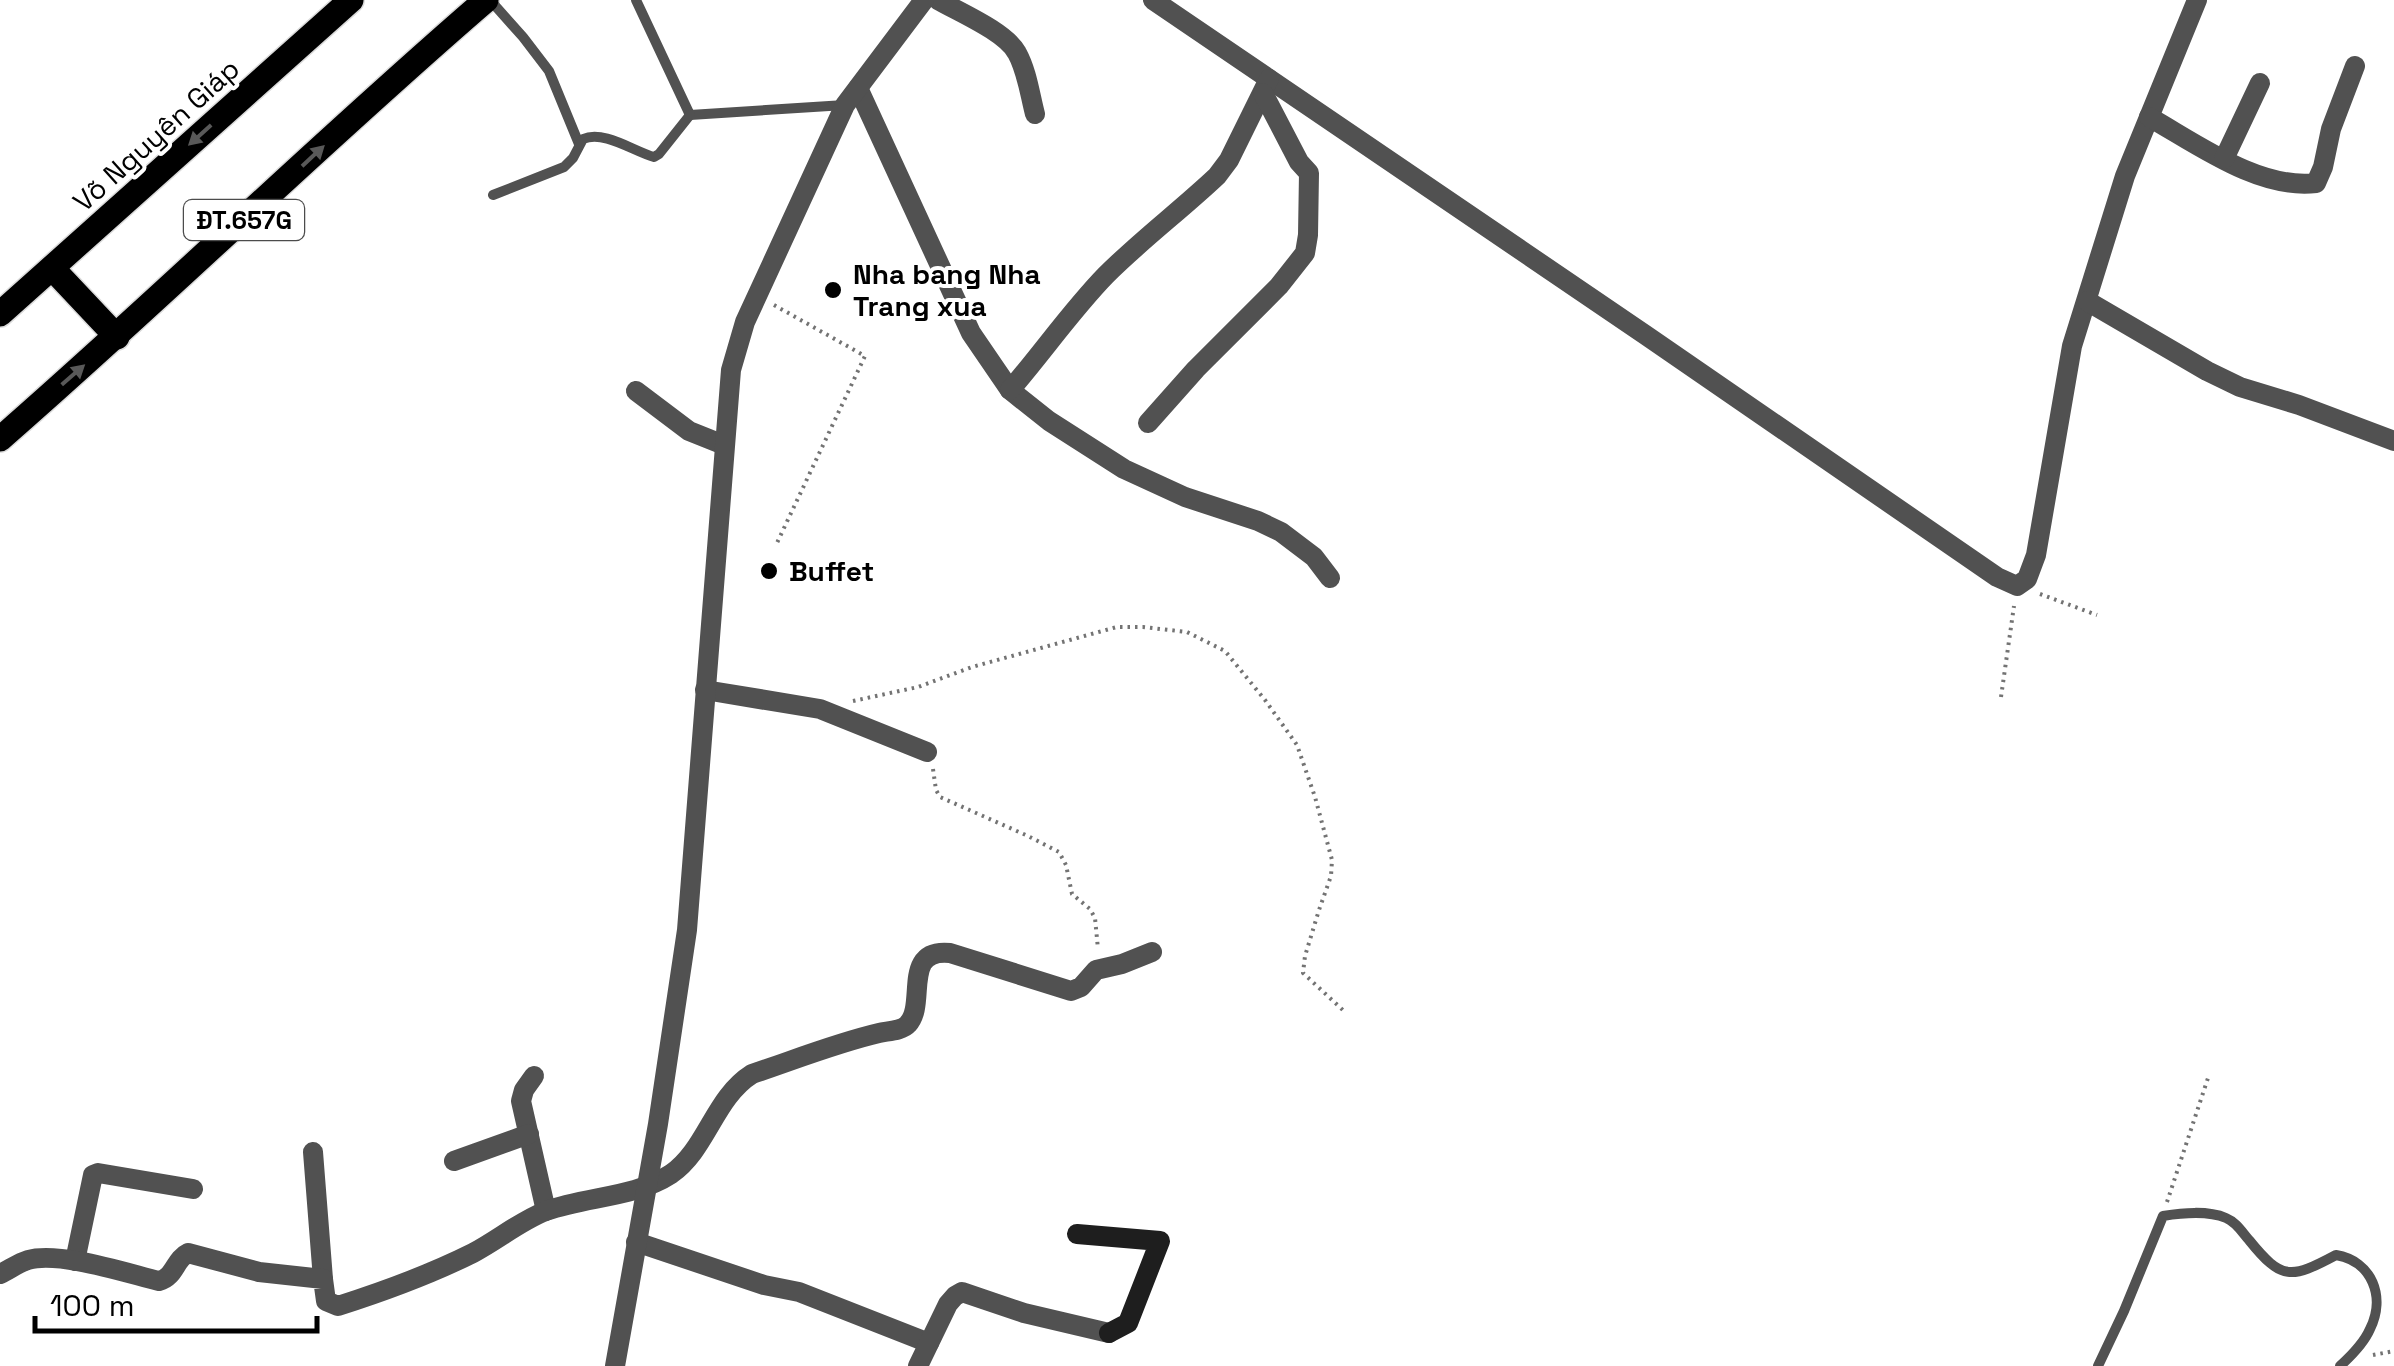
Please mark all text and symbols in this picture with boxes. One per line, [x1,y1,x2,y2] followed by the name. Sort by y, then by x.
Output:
[65,51,247,219] street label: Võ Nguyên Giáp
[188,123,212,146] one-way arrow
[301,145,325,168] one-way arrow
[184,200,304,240] road number: ĐT.657G
[853,256,1041,324] place label: Nha bang Nha Trang xua
[822,279,844,301] marker: Nha bang Nha Trang xua
[61,365,86,387] one-way arrow
[789,553,874,589] place label: Buffet
[758,560,780,582] marker: Buffet
[35,1271,318,1333] scale bar
[50,1286,135,1325] text: 100 m

